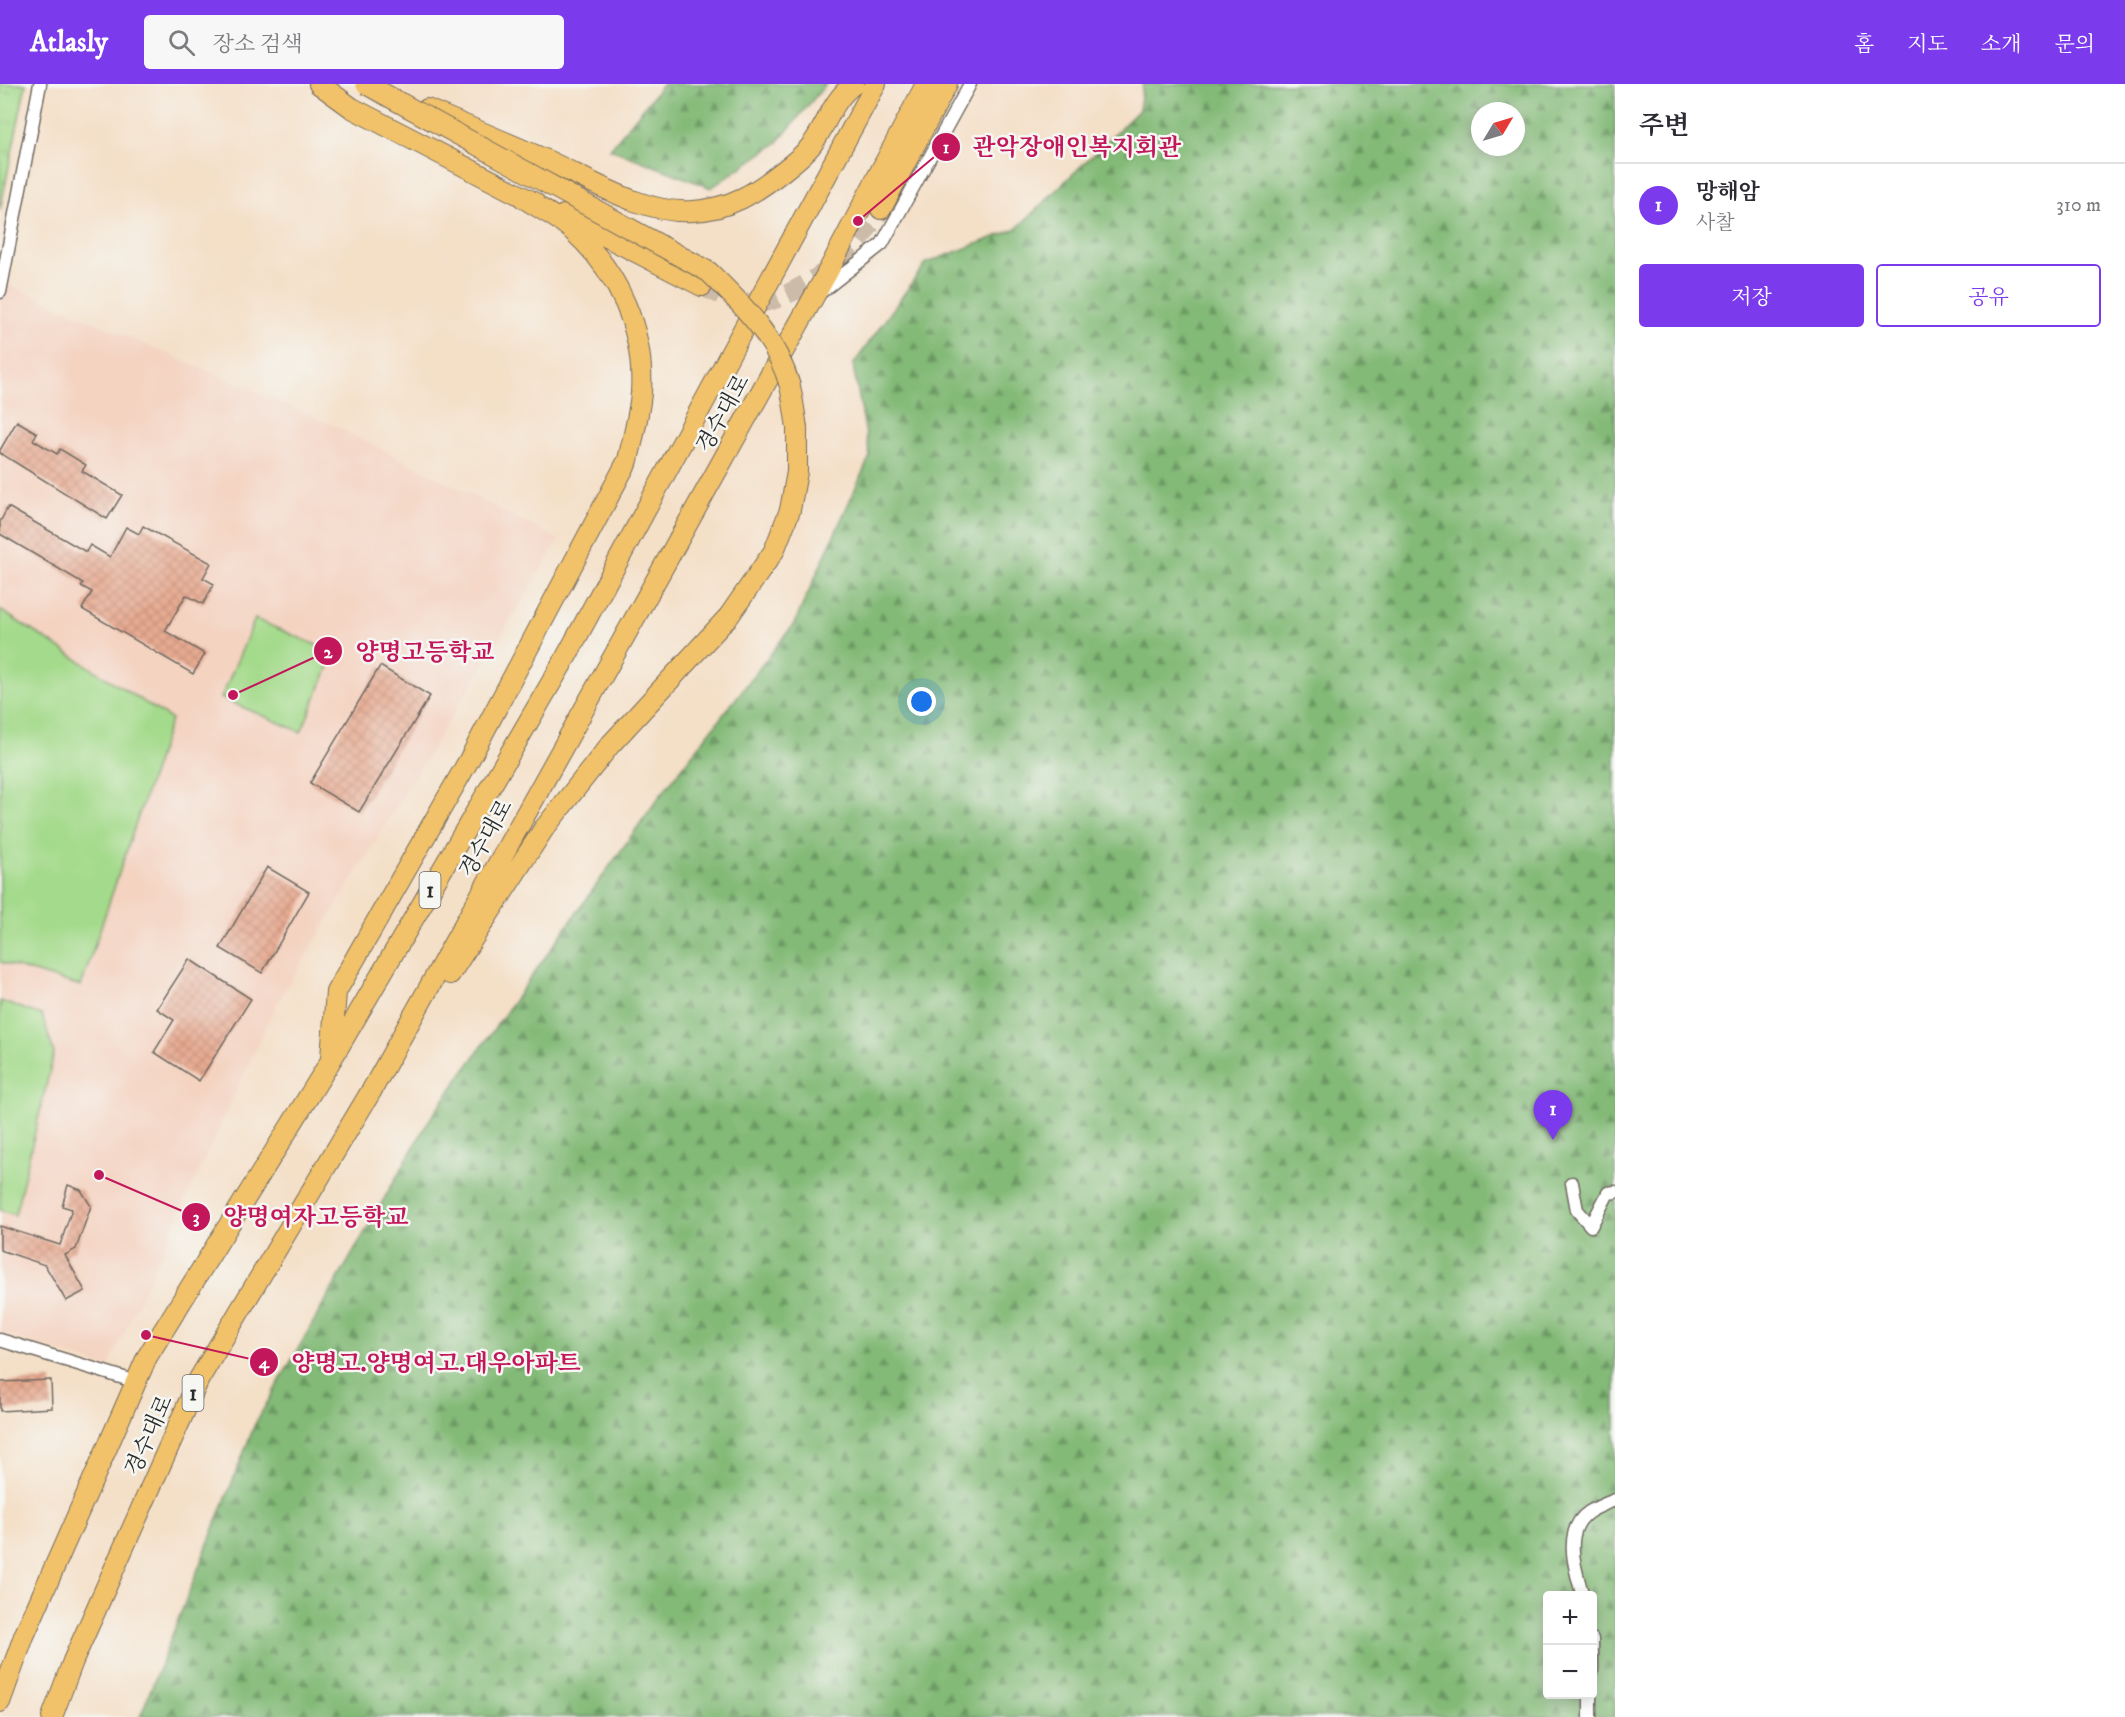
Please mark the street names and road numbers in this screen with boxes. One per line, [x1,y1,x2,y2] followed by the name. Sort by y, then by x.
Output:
[691,370,756,457] street label: 경수대로
[454,795,519,882] street label: 경수대로
[420,872,440,908] road number: 1
[182,1375,204,1411] road number: 1
[120,1391,179,1480] street label: 경수대로

